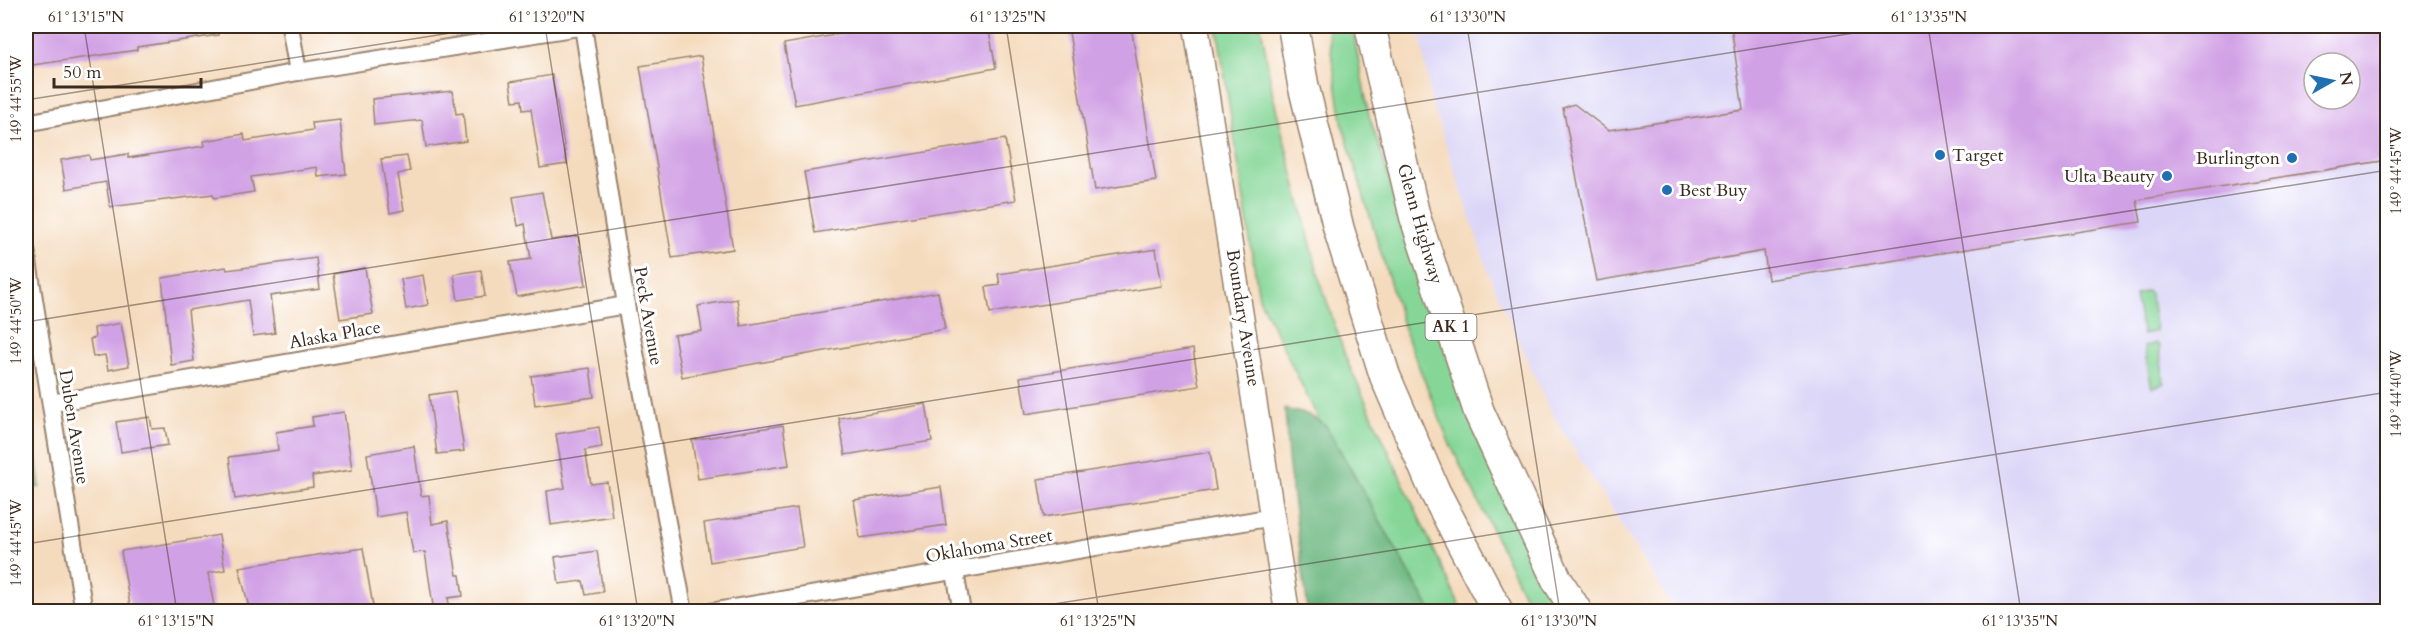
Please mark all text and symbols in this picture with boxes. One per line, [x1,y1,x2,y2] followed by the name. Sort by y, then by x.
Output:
[48,7,124,27] text: 61°13'15"N
[509,7,585,27] text: 61°13'20"N
[970,7,1046,27] text: 61°13'25"N
[1430,7,1506,27] text: 61°13'30"N
[1891,7,1967,27] text: 61°13'35"N
[54,51,201,89] scale bar
[2302,51,2362,111] north arrow
[6,55,26,143] text: 149°44'55"W
[63,60,102,85] text: 50 m
[2334,70,2358,87] text: N
[2386,127,2406,215] text: 149°44'45"W
[1952,143,2004,168] place label: Target
[2196,146,2281,171] place label: Burlington
[1933,148,1947,162] marker: Target
[2285,151,2299,165] marker: Burlington
[1391,161,1449,288] street label: Glenn Highway
[2064,164,2155,189] place label: Ulta Beauty
[2160,169,2174,183] marker: Ulta Beauty
[1679,178,1748,203] place label: Best Buy
[1660,183,1674,197] marker: Best Buy
[1220,248,1266,388] street label: Boundary Aveune
[627,265,669,367] street label: Peck Avenue
[6,277,26,365] text: 149°44'50"W
[1426,314,1476,340] road number: AK 1
[287,315,383,355] street label: Alaska Place
[2386,350,2406,438] text: 149°44'40"W
[53,368,95,486] street label: Duben Avenue
[6,499,26,587] text: 149°44'45"W
[924,522,1055,569] street label: Oklahoma Street
[138,611,214,631] text: 61°13'15"N
[599,611,675,631] text: 61°13'20"N
[1060,611,1136,631] text: 61°13'25"N
[1521,611,1597,631] text: 61°13'30"N
[1982,611,2058,631] text: 61°13'35"N

